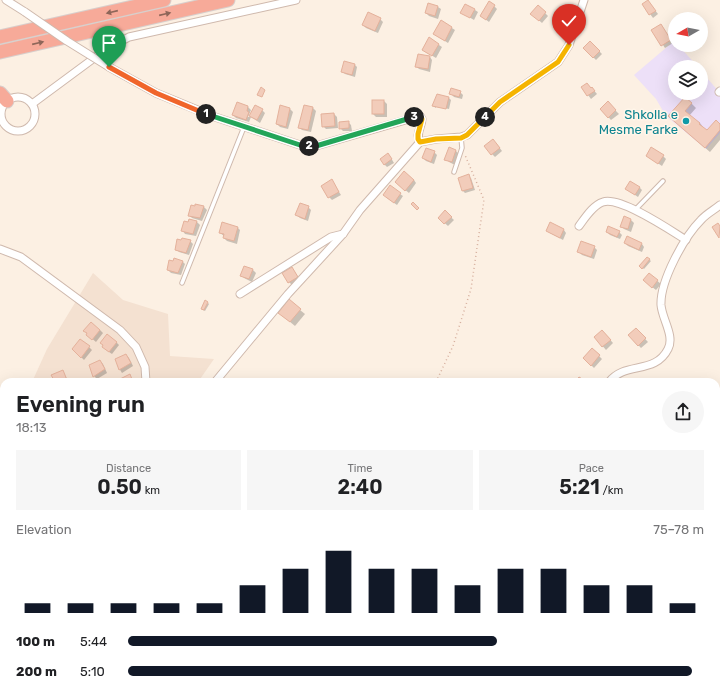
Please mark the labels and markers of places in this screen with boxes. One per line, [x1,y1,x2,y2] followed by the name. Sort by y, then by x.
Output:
[552,4,586,45] pin
[92,26,126,67] pin
[196,104,216,124] pin: 1
[404,107,424,127] pin: 3
[475,107,495,127] pin: 4
[599,107,678,137] place label: Shkolla e Mesme Farke
[681,116,691,126] marker: Shkolla e Mesme Farke
[299,136,319,156] pin: 2

